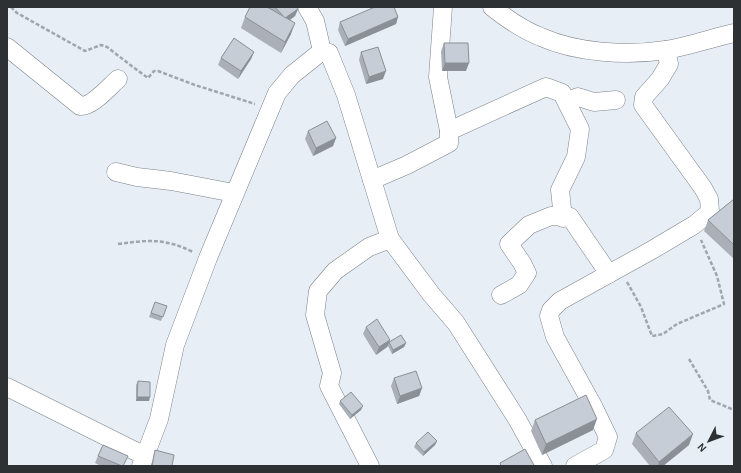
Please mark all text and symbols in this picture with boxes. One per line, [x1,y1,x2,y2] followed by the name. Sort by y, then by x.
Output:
[689,421,729,461] north arrow
[694,440,709,455] text: N

